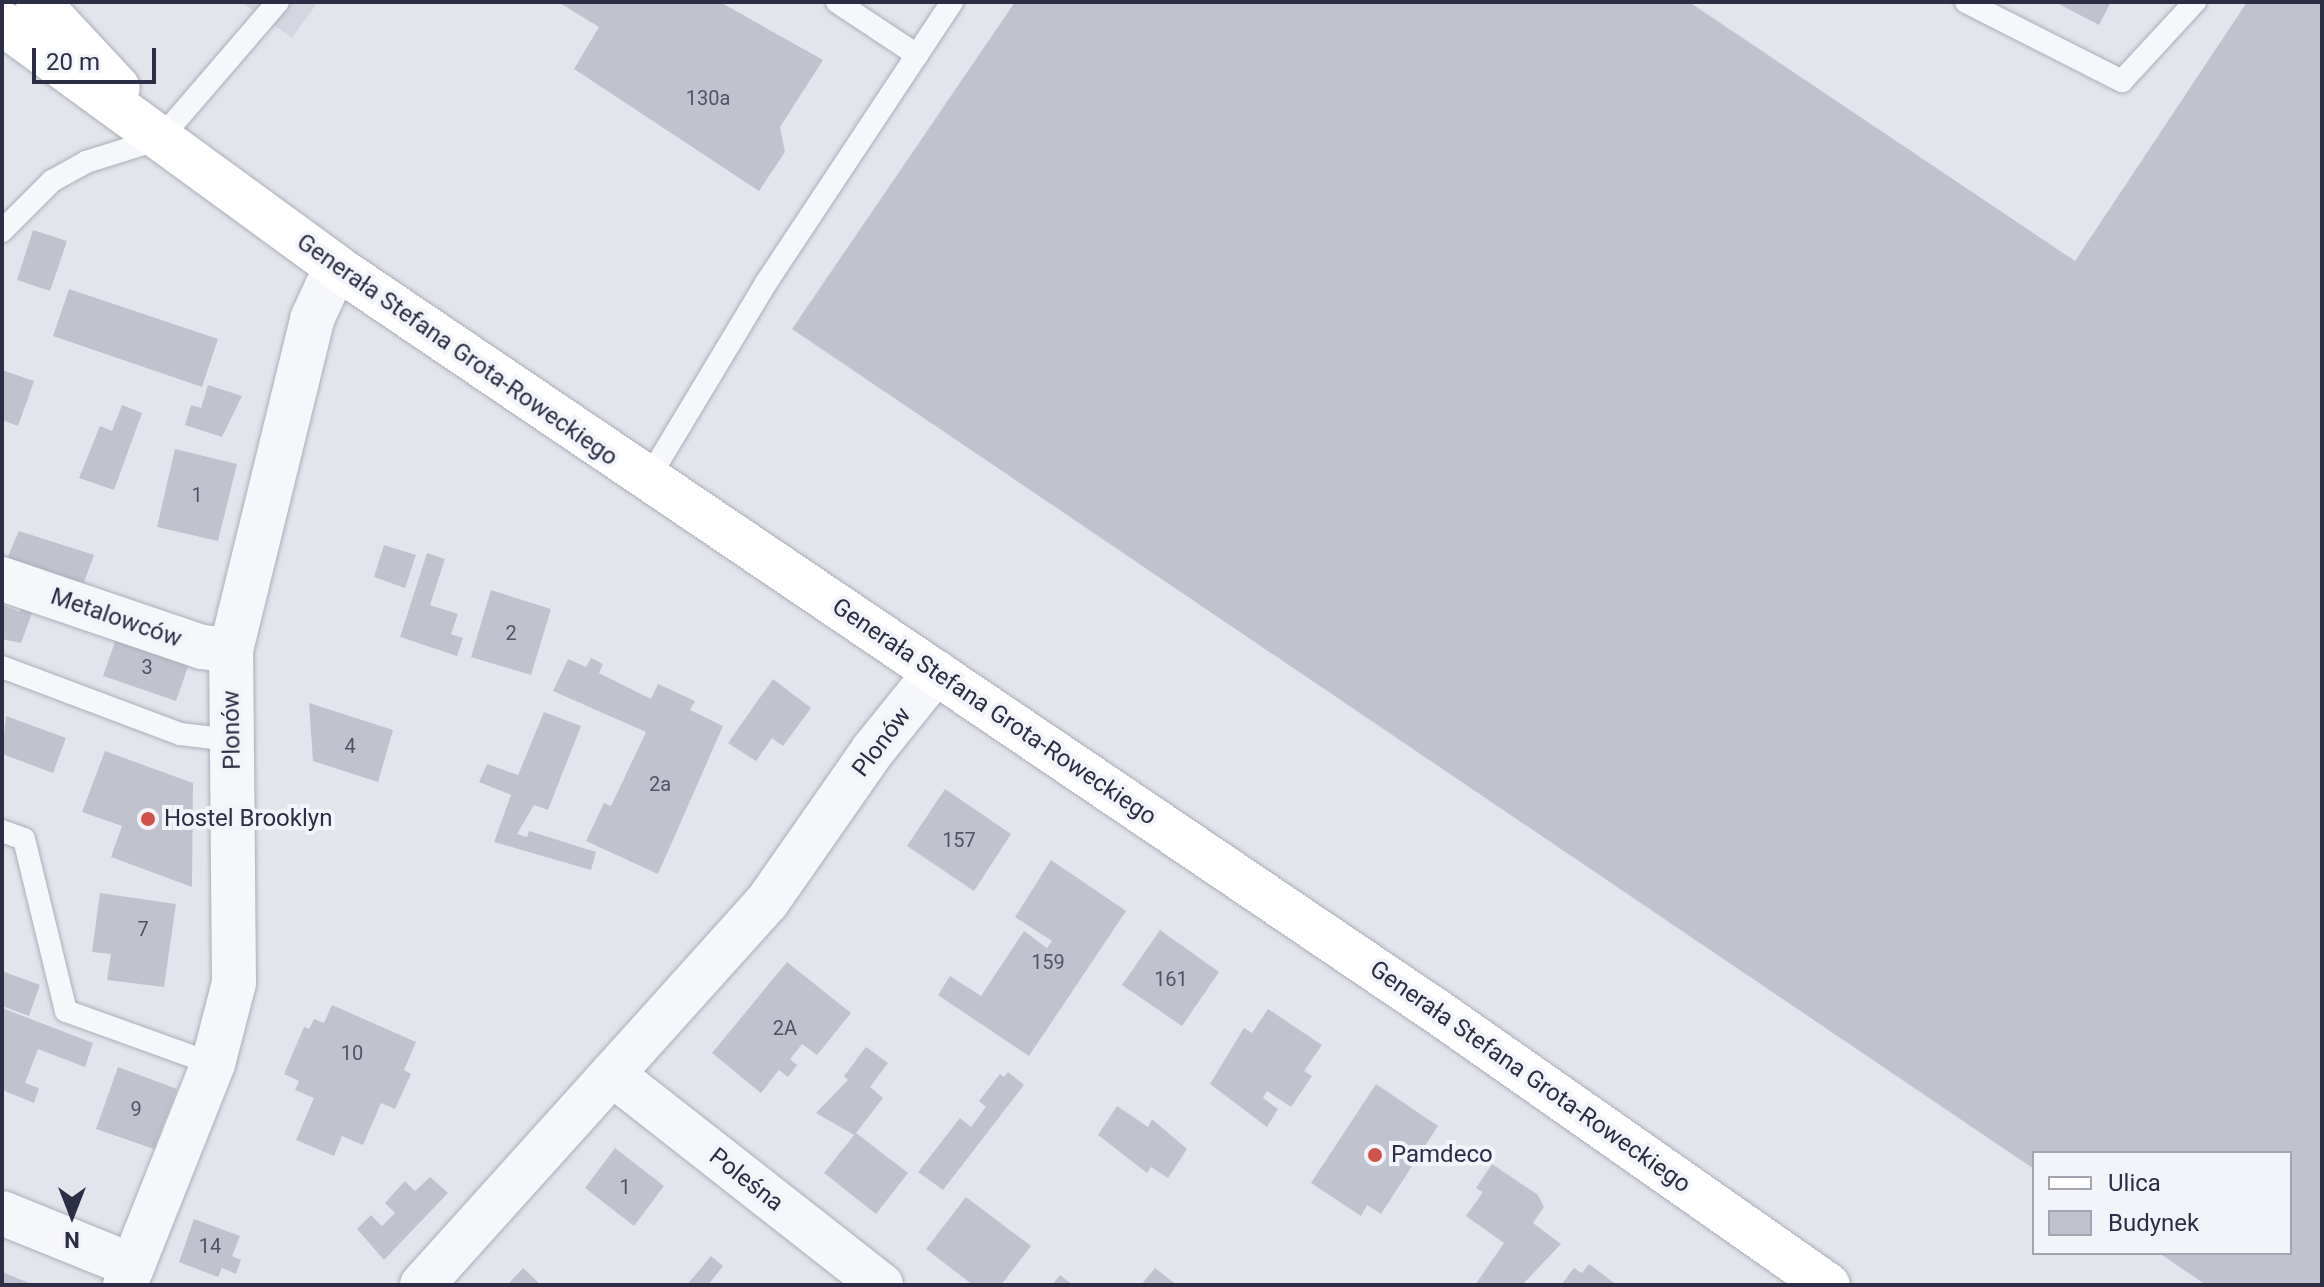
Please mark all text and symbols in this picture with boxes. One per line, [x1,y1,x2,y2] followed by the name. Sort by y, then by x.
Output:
[36,32,160,82] scale bar
[46,48,100,76] text: 20 m
[686,86,730,110] house number: 130a
[291,228,623,472] street label: Generała Stefana Grota-Roweckiego
[191,483,203,507] house number: 1
[47,582,185,654] street label: Metalowców
[826,592,1162,832] street label: Generała Stefana Grota-Roweckiego
[505,621,517,645] house number: 2
[141,655,153,679] house number: 3
[217,690,247,770] street label: Plonów
[847,702,917,782] street label: Plonów
[344,734,356,758] house number: 4
[649,772,671,796] house number: 2a
[164,805,332,833] place label: Hostel Brooklyn
[139,810,157,828] marker: Hostel Brooklyn
[942,828,976,852] house number: 157
[137,917,149,941] house number: 7
[1031,950,1065,974] house number: 159
[1364,955,1696,1199] street label: Generała Stefana Grota-Roweckiego
[1154,967,1188,991] house number: 161
[773,1016,797,1040] house number: 2A
[341,1041,363,1065] house number: 10
[130,1097,142,1121] house number: 9
[1391,1141,1493,1169] place label: Pamdeco
[703,1142,789,1218] street label: Poleśna
[1366,1146,1384,1164] marker: Pamdeco
[2032,1151,2292,1255] legend
[2108,1169,2161,1197] text: Ulica
[32,1175,112,1255] north arrow
[619,1175,631,1199] house number: 1
[2108,1209,2199,1237] text: Budynek
[64,1227,80,1252] text: N
[199,1234,221,1258] house number: 14

